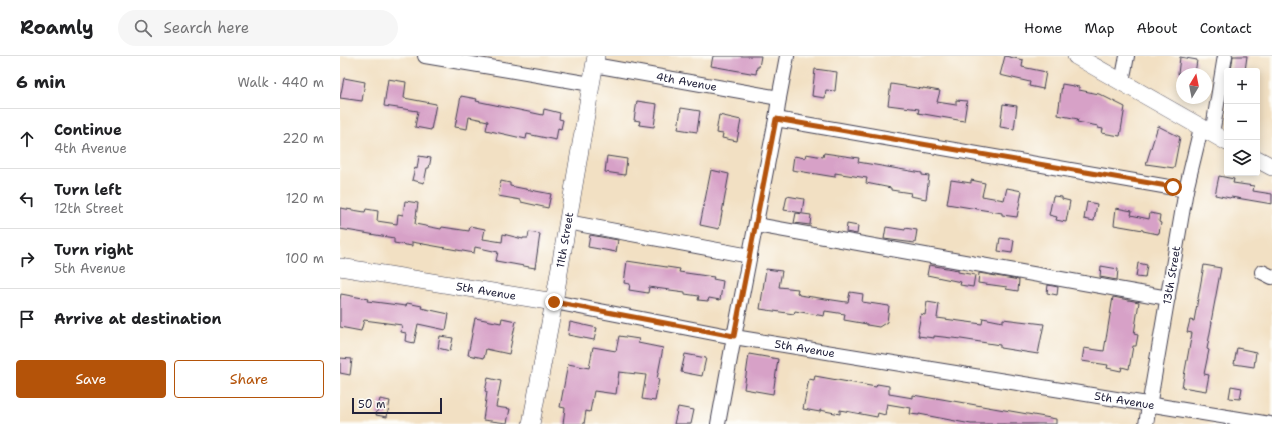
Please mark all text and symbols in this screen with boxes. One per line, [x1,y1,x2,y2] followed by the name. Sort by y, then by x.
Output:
[118,10,398,46] search box
[20,15,94,40] text: Roamly
[132,17,154,39] icon: search
[164,18,249,38] text: Search here
[1024,19,1063,37] text: Home
[1085,19,1115,37] text: Map
[1137,19,1178,37] text: About
[1200,19,1252,37] text: Contact
[1176,68,1212,104] north arrow
[1224,68,1260,176] map controls
[1224,68,1260,104] button: +
[655,69,718,94] street label: 4th Avenue
[16,71,66,93] text: 6 min
[238,74,324,91] text: Walk · 440 m
[1224,104,1260,140] button: −
[54,120,122,140] text: Continue
[16,128,38,150] icon: ahead
[282,130,324,147] text: 220 m
[54,140,127,157] text: 4th Avenue
[1224,140,1260,176] button: layers
[1164,178,1182,196] route start
[54,180,122,200] text: Turn left
[16,188,38,210] icon: left
[286,190,324,207] text: 120 m
[54,200,124,217] text: 12th Street
[552,211,577,269] street label: 11th Street
[54,240,134,260] text: Turn right
[1159,245,1184,306] street label: 13th Street
[16,248,38,270] icon: right
[285,250,324,267] text: 100 m
[54,260,126,277] text: 5th Avenue
[455,279,517,303] street label: 5th Avenue
[545,293,563,311] route end
[16,308,38,330] icon: arrive
[54,309,222,329] text: Arrive at destination
[773,336,836,361] street label: 5th Avenue
[16,360,166,398] button: Save
[174,360,324,398] button: Share
[1093,388,1156,413] street label: 5th Avenue
[352,396,442,415] scale bar
[358,397,386,412] text: 50 m

